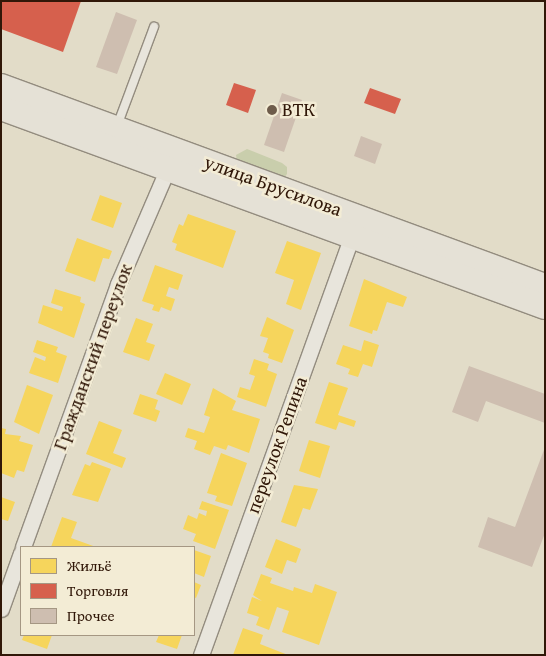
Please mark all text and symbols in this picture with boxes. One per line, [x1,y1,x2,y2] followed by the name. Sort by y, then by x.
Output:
[282,99,315,121] place label: ВТК
[266,104,278,116] marker: ВТК
[201,151,345,221] street label: улица Брусилова
[49,261,137,453] street label: Гражданский переулок
[242,373,312,517] street label: переулок Репина
[20,546,195,636] legend
[67,555,112,576] text: Жильё
[67,580,128,601] text: Торговля
[67,605,115,626] text: Прочее

